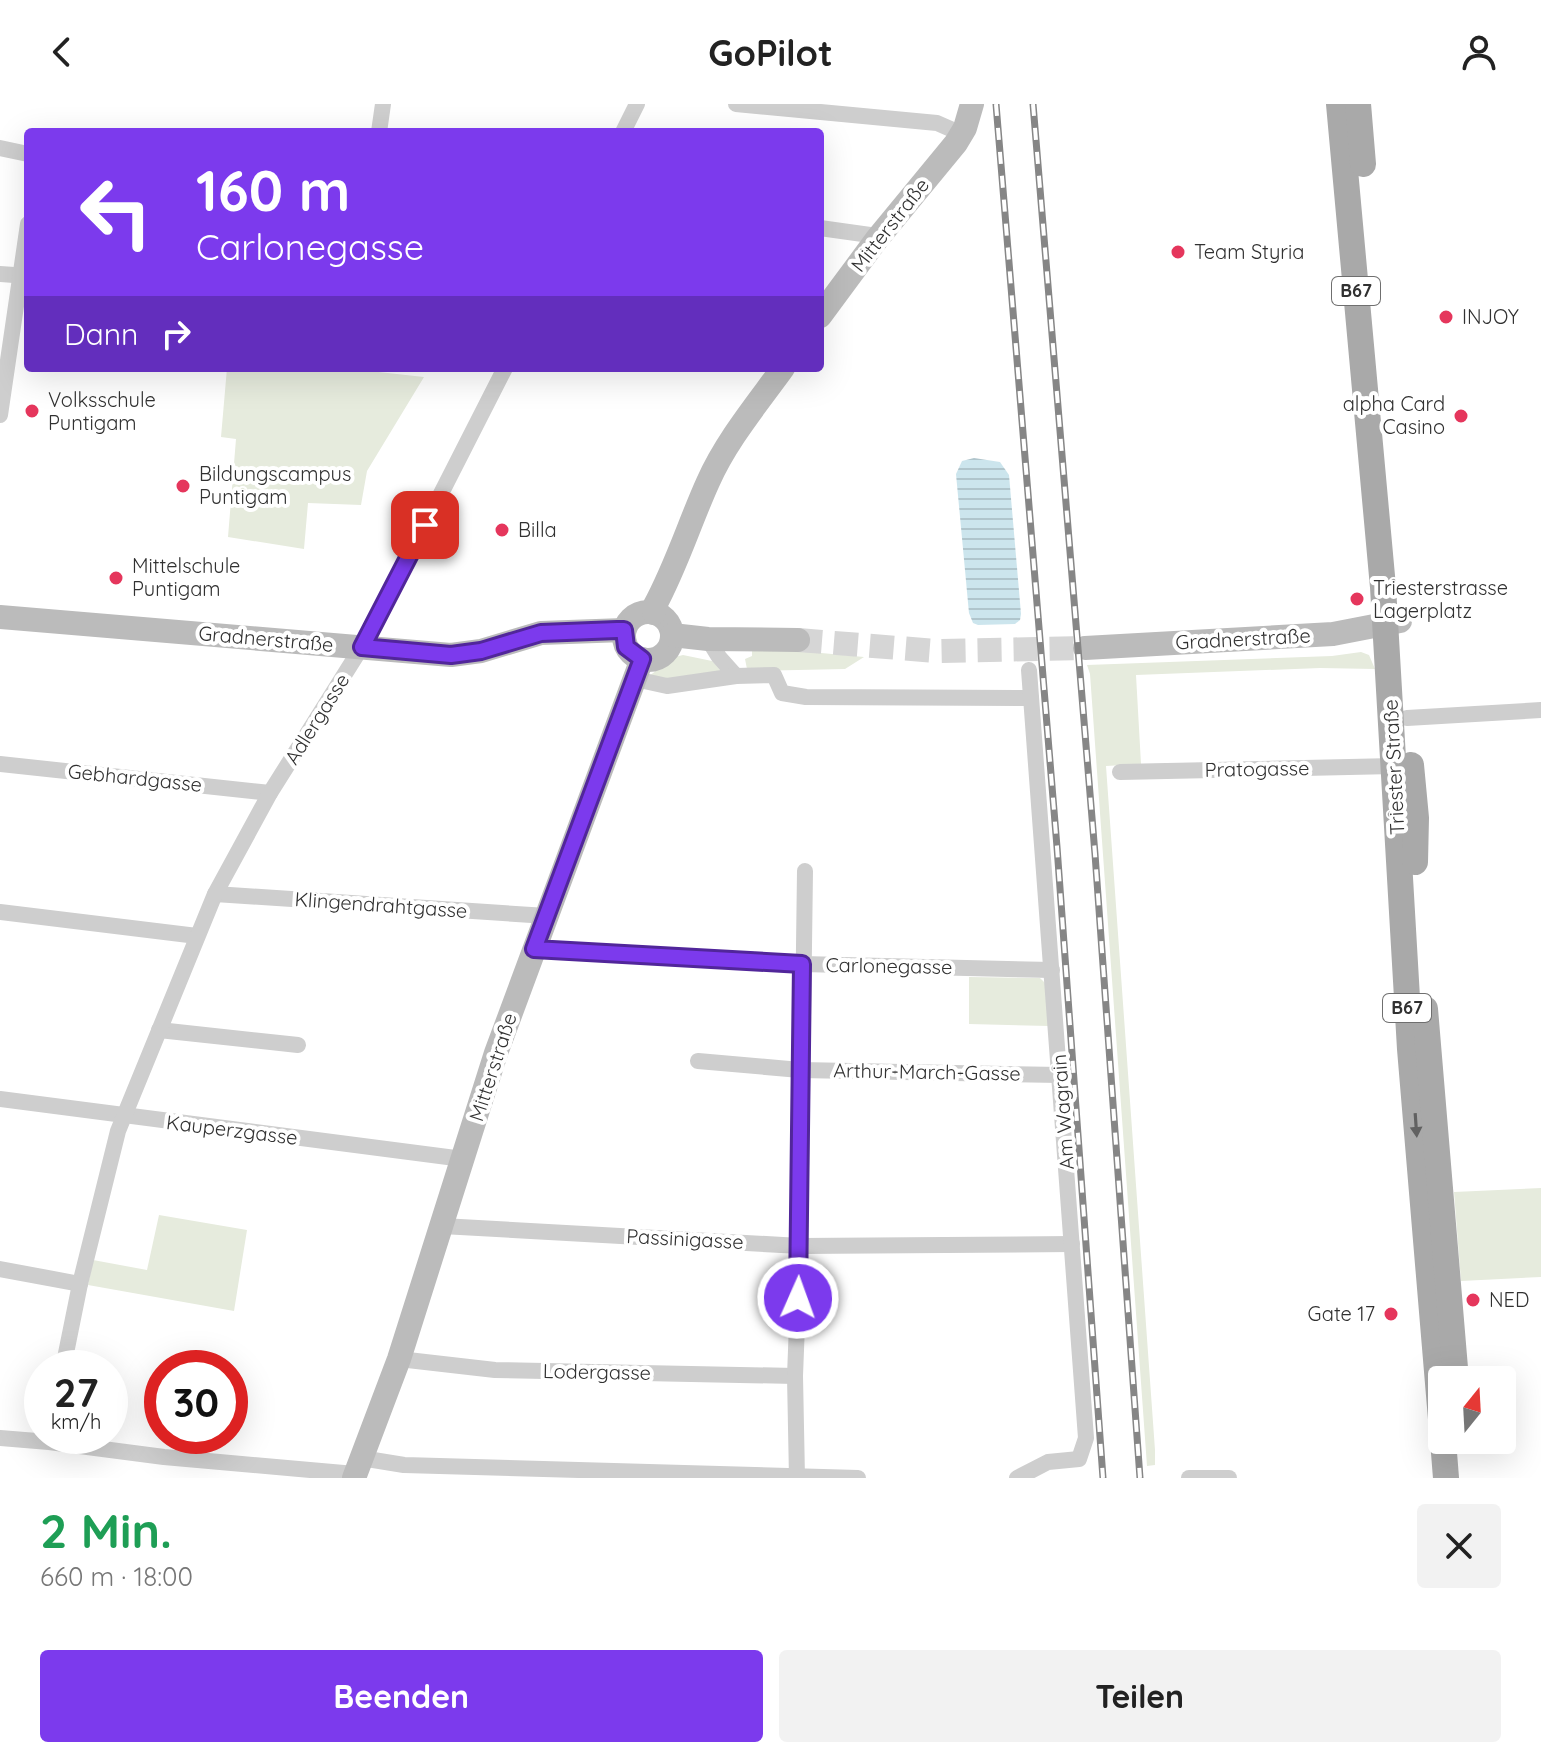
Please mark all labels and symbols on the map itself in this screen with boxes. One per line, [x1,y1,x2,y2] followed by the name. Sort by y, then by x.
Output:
[845,173,934,277] street label: Mitterstraße
[1194,239,1304,264] place label: Team Styria
[1169,243,1187,261] marker: Team Styria
[1332,277,1380,305] road number: B67
[1462,304,1519,329] place label: INJOY
[1437,308,1455,326] marker: INJOY
[48,387,156,435] place label: Volksschule Puntigam
[1343,391,1445,439] place label: alpha Card Casino
[23,402,41,420] marker: Volksschule Puntigam
[1452,407,1470,425] marker: alpha Card Casino
[199,461,351,509] place label: Bildungscampus Puntigam
[174,477,192,495] marker: Bildungscampus Puntigam
[391,491,459,559] pin
[518,517,557,542] place label: Billa
[493,521,511,539] marker: Billa
[132,553,240,601] place label: Mittelschule Puntigam
[107,569,125,587] marker: Mittelschule Puntigam
[1373,575,1508,623] place label: Triesterstrasse Lagerplatz
[1348,590,1366,608] marker: Triesterstrasse Lagerplatz
[198,620,335,657] street label: Gradnerstraße
[1175,622,1311,655] street label: Gradnerstraße
[279,669,354,769] street label: Adlergasse
[1377,699,1410,835] street label: Triester Straße
[1204,755,1310,782] street label: Pratogasse
[67,758,203,797] street label: Gebhardgasse
[294,886,468,923] street label: Klingendrahtgasse
[825,952,953,979] street label: Carlonegasse
[1383,994,1431,1022] road number: B67
[463,1010,522,1124] street label: Mitterstraße
[1046,1053,1079,1171] street label: Am Wagrain
[833,1057,1021,1086] street label: Arthur-March-Gasse
[165,1109,299,1150] street label: Kauperzgasse
[1409,1113,1422,1138] one-way arrow
[626,1223,744,1254] street label: Passinigasse
[756,1256,840,1340] position arrow
[1489,1287,1529,1312] place label: NED
[1464,1291,1482,1309] marker: NED
[1308,1301,1375,1326] place label: Gate 17
[1382,1305,1400,1323] marker: Gate 17
[144,1350,248,1454] speed limit sign: 30
[543,1358,651,1385] street label: Lodergasse
[1428,1366,1516,1454] north arrow

